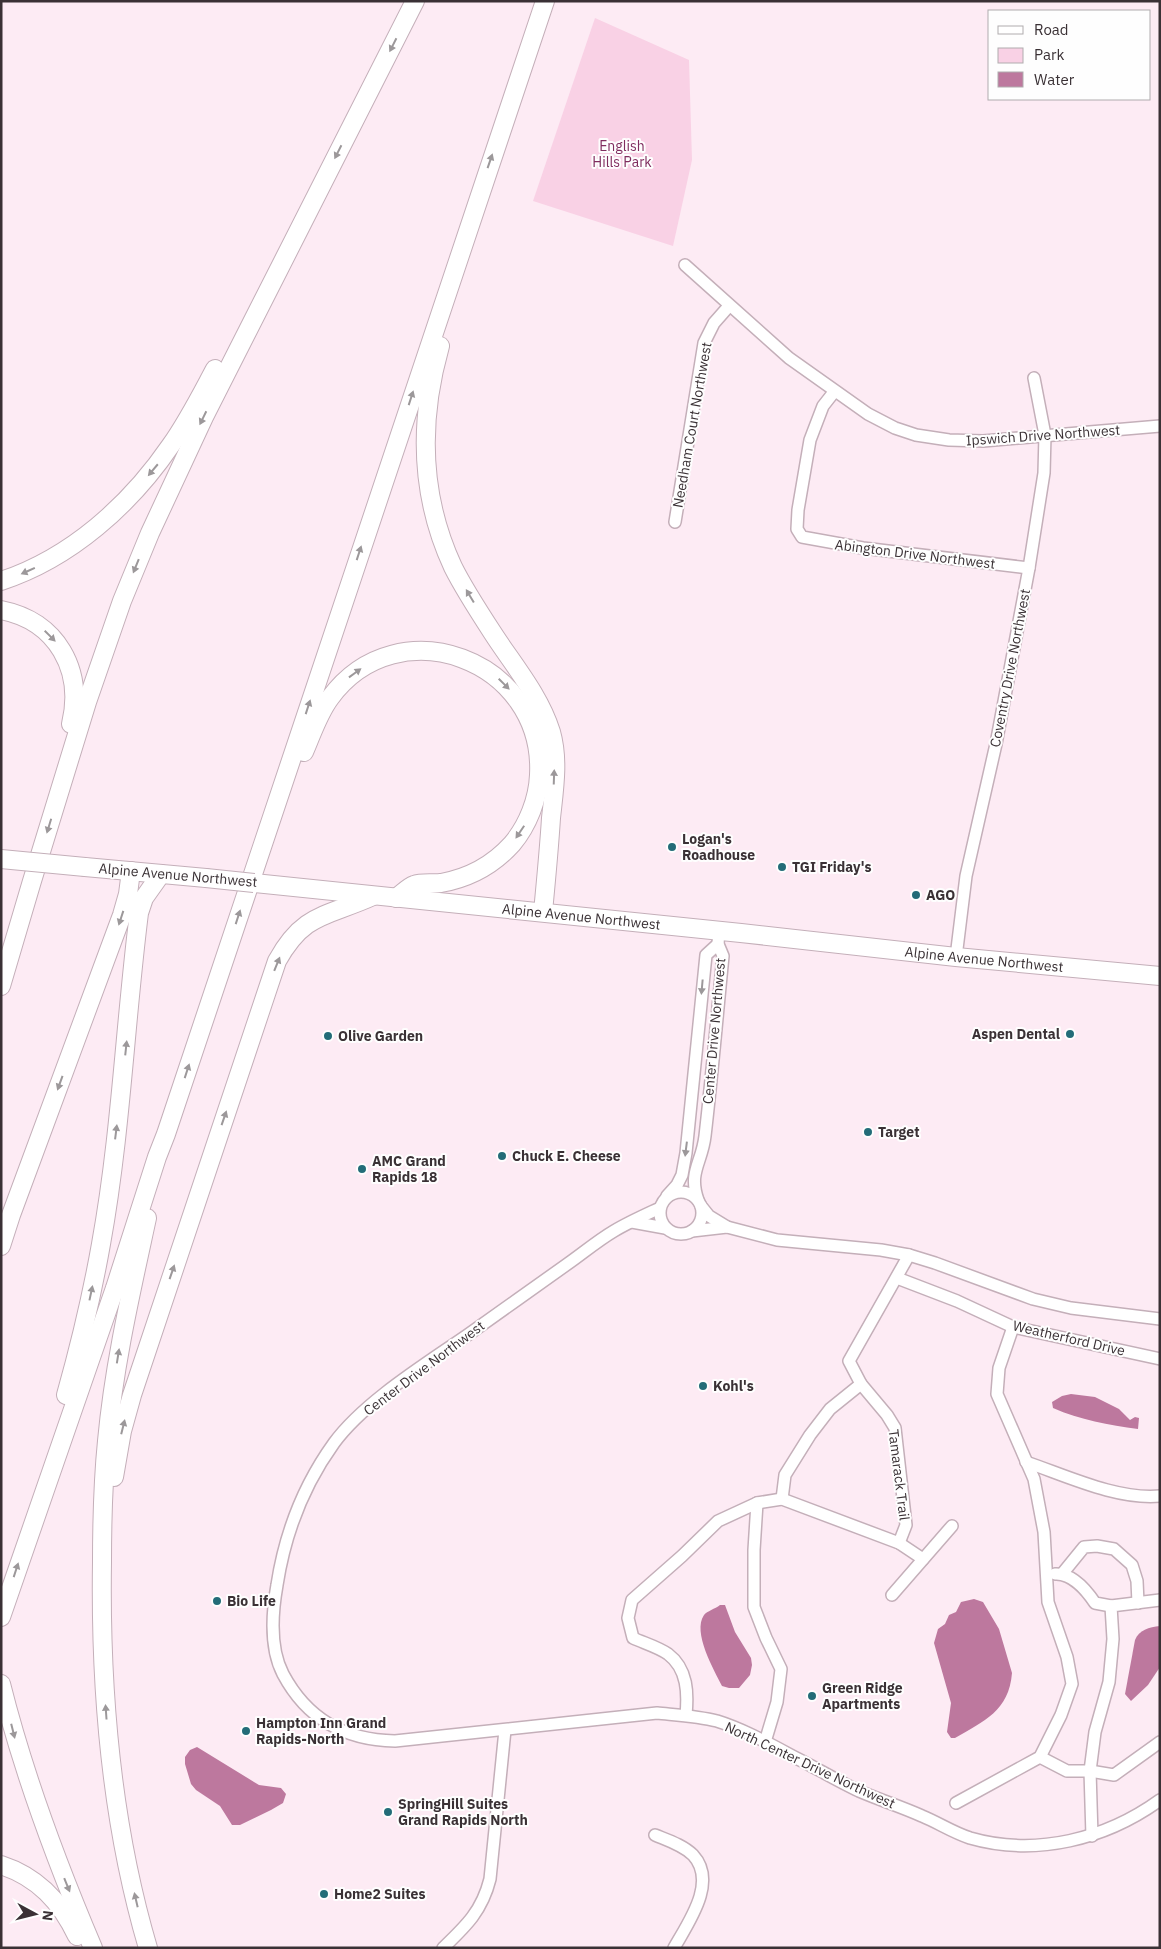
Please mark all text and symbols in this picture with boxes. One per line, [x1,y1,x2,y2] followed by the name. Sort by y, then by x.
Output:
[988,10,1151,100] legend
[1034,20,1069,39] text: Road
[389,37,397,52] one-way arrow
[1034,45,1064,64] text: Park
[1034,70,1075,89] text: Water
[592,137,652,171] park label: English Hills Park
[334,144,342,159] one-way arrow
[487,154,494,169] one-way arrow
[669,341,715,509] street label: Needham Court Northwest
[408,391,415,406] one-way arrow
[199,411,207,425] one-way arrow
[965,421,1121,449] street label: Ipswich Drive Northwest
[147,463,158,476] one-way arrow
[834,535,996,573] street label: Abington Drive Northwest
[356,545,364,560] one-way arrow
[132,559,140,574] one-way arrow
[21,567,35,575] one-way arrow
[986,587,1034,749] street label: Coventry Drive Northwest
[466,589,475,602] one-way arrow
[44,630,56,642] one-way arrow
[349,669,362,679] one-way arrow
[498,678,510,690] one-way arrow
[305,699,312,714] one-way arrow
[551,768,559,784] one-way arrow
[44,818,52,833] one-way arrow
[515,825,525,839] one-way arrow
[682,830,755,864] place label: Logan's Roadhouse
[666,841,678,853] marker: Logan's Roadhouse
[792,858,872,876] place label: TGI Friday's
[98,859,258,891] street label: Alpine Avenue Northwest
[776,861,788,873] marker: TGI Friday's
[926,886,955,904] place label: AGO
[910,889,922,901] marker: AGO
[501,900,661,934] street label: Alpine Avenue Northwest
[234,909,242,924] one-way arrow
[117,911,124,926] one-way arrow
[904,942,1064,976] street label: Alpine Avenue Northwest
[273,956,281,971] one-way arrow
[699,957,729,1105] street label: Center Drive Northwest
[698,980,706,996] one-way arrow
[972,1025,1060,1043] place label: Aspen Dental
[338,1027,423,1045] place label: Olive Garden
[1064,1028,1076,1040] marker: Aspen Dental
[322,1030,334,1042] marker: Olive Garden
[122,1039,130,1055] one-way arrow
[184,1064,191,1079] one-way arrow
[56,1076,64,1091] one-way arrow
[221,1110,229,1125] one-way arrow
[878,1123,920,1141] place label: Target
[112,1124,120,1140] one-way arrow
[862,1126,874,1138] marker: Target
[682,1141,690,1157] one-way arrow
[512,1147,621,1165] place label: Chuck E. Cheese
[496,1150,508,1162] marker: Chuck E. Cheese
[372,1152,446,1186] place label: AMC Grand Rapids 18
[356,1163,368,1175] marker: AMC Grand Rapids 18
[169,1264,177,1279] one-way arrow
[88,1284,96,1300] one-way arrow
[1011,1316,1127,1360] street label: Weatherford Drive
[360,1317,488,1419] street label: Center Drive Northwest
[115,1348,123,1364] one-way arrow
[713,1377,754,1395] place label: Kohl's
[697,1380,709,1392] marker: Kohl's
[120,1419,128,1434] one-way arrow
[884,1428,914,1522] street label: Tamarack Trail
[13,1563,21,1578] one-way arrow
[227,1592,276,1610] place label: Bio Life
[211,1595,223,1607] marker: Bio Life
[822,1679,903,1713] place label: Green Ridge Apartments
[806,1690,818,1702] marker: Green Ridge Apartments
[102,1703,110,1719] one-way arrow
[256,1714,386,1748] place label: Hampton Inn Grand Rapids-North
[722,1718,898,1812] street label: North Center Drive Northwest
[9,1724,17,1739] one-way arrow
[240,1725,252,1737] marker: Hampton Inn Grand Rapids-North
[398,1795,528,1829] place label: SpringHill Suites Grand Rapids North
[382,1806,394,1818] marker: SpringHill Suites Grand Rapids North
[63,1877,71,1892] one-way arrow
[334,1885,425,1903] place label: Home2 Suites
[318,1888,330,1900] marker: Home2 Suites
[10,1889,60,1939] north arrow
[132,1893,140,1908] one-way arrow
[38,1909,57,1922] text: N

